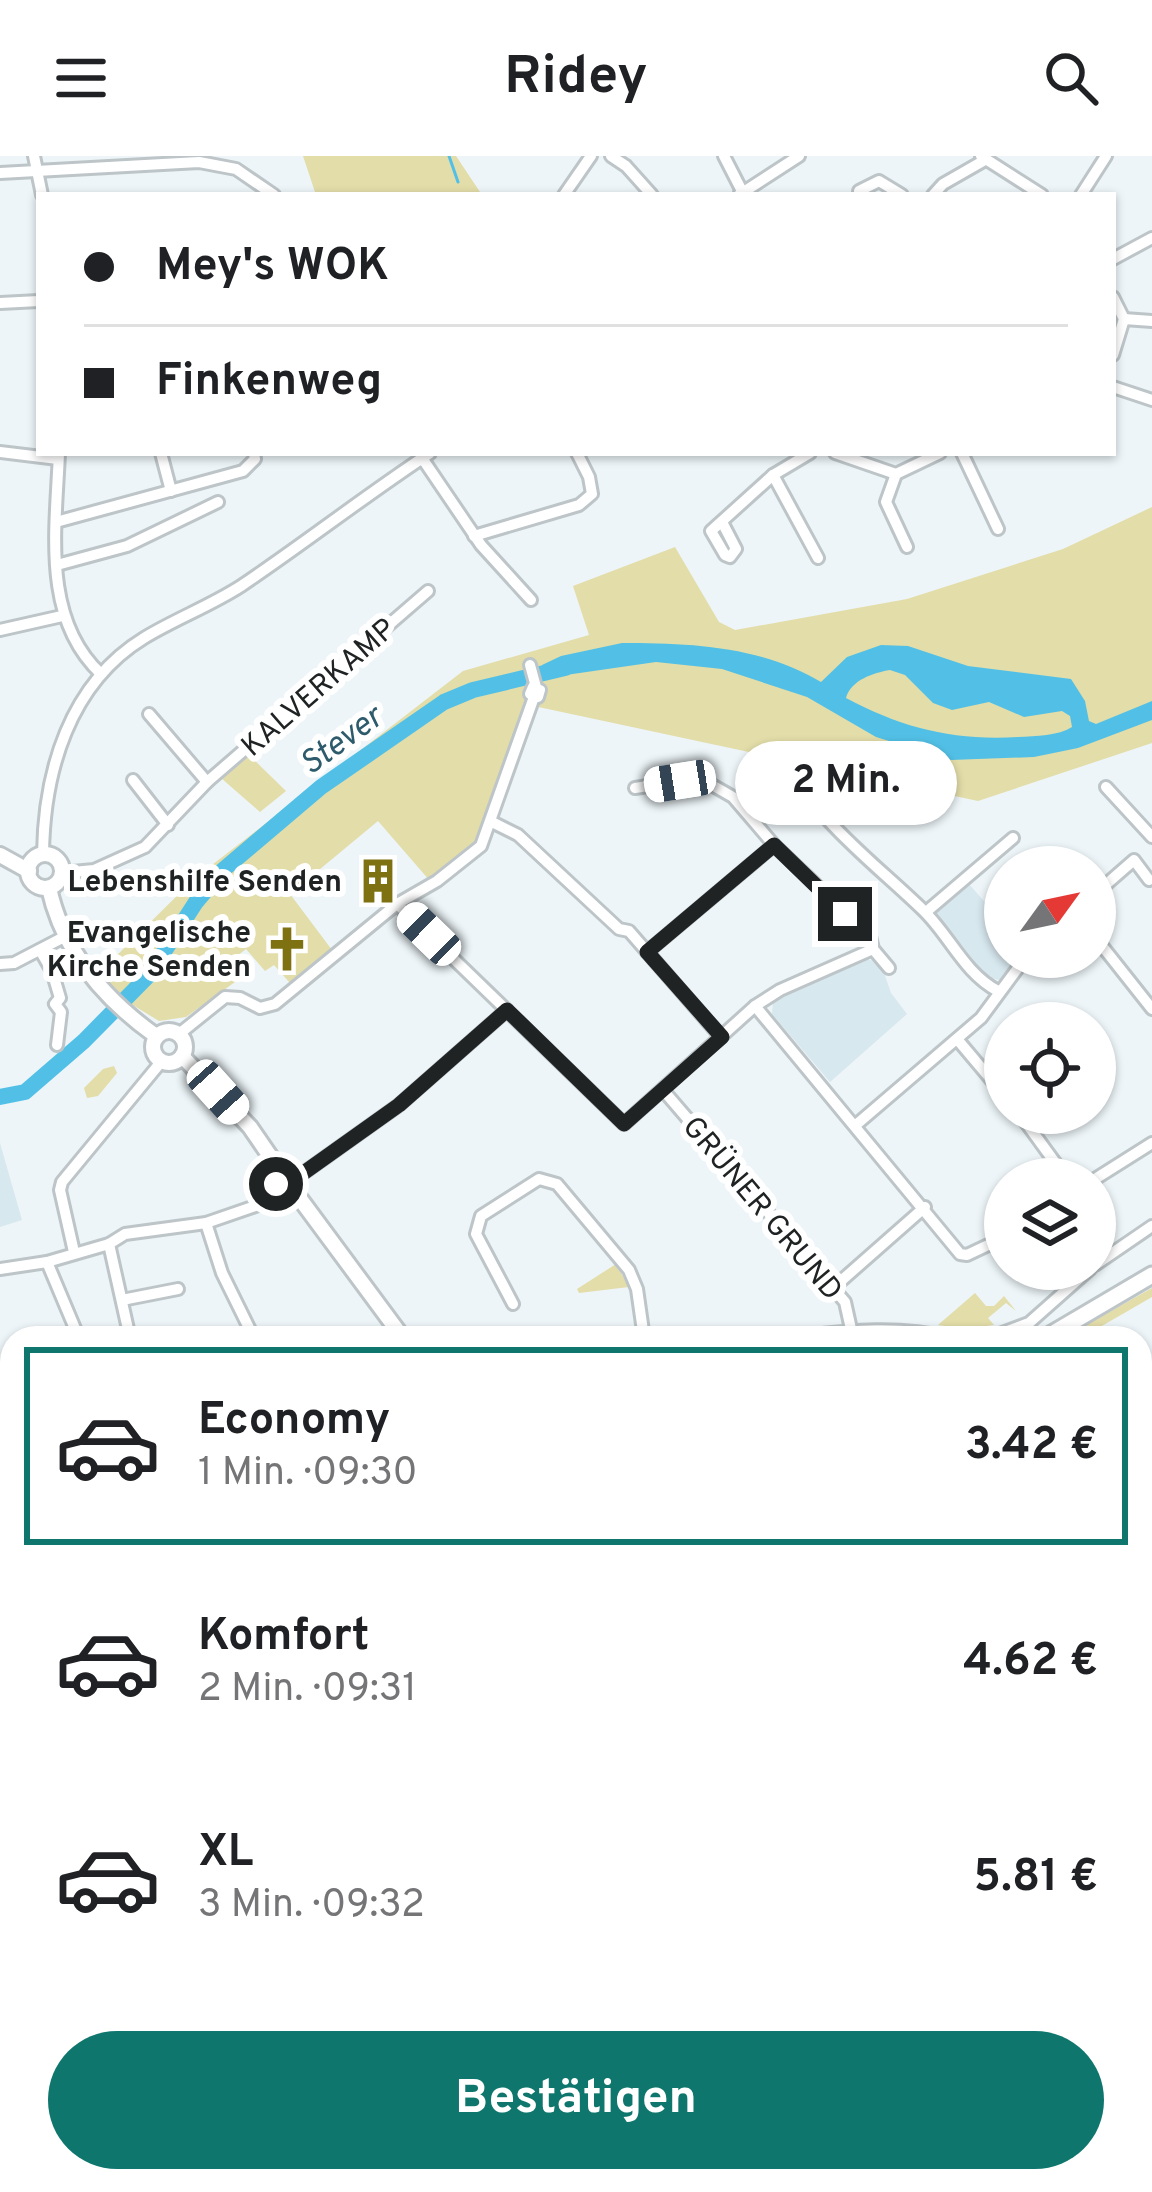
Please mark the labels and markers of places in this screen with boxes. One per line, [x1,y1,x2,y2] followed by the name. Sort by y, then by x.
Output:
[353,856,403,906] building icon: Lebenshilfe Senden
[68,865,342,902] place label: Lebenshilfe Senden
[47,916,251,987] place label: Evangelische Kirche Senden
[262,924,312,974] church icon: Evangelische Kirche Senden

